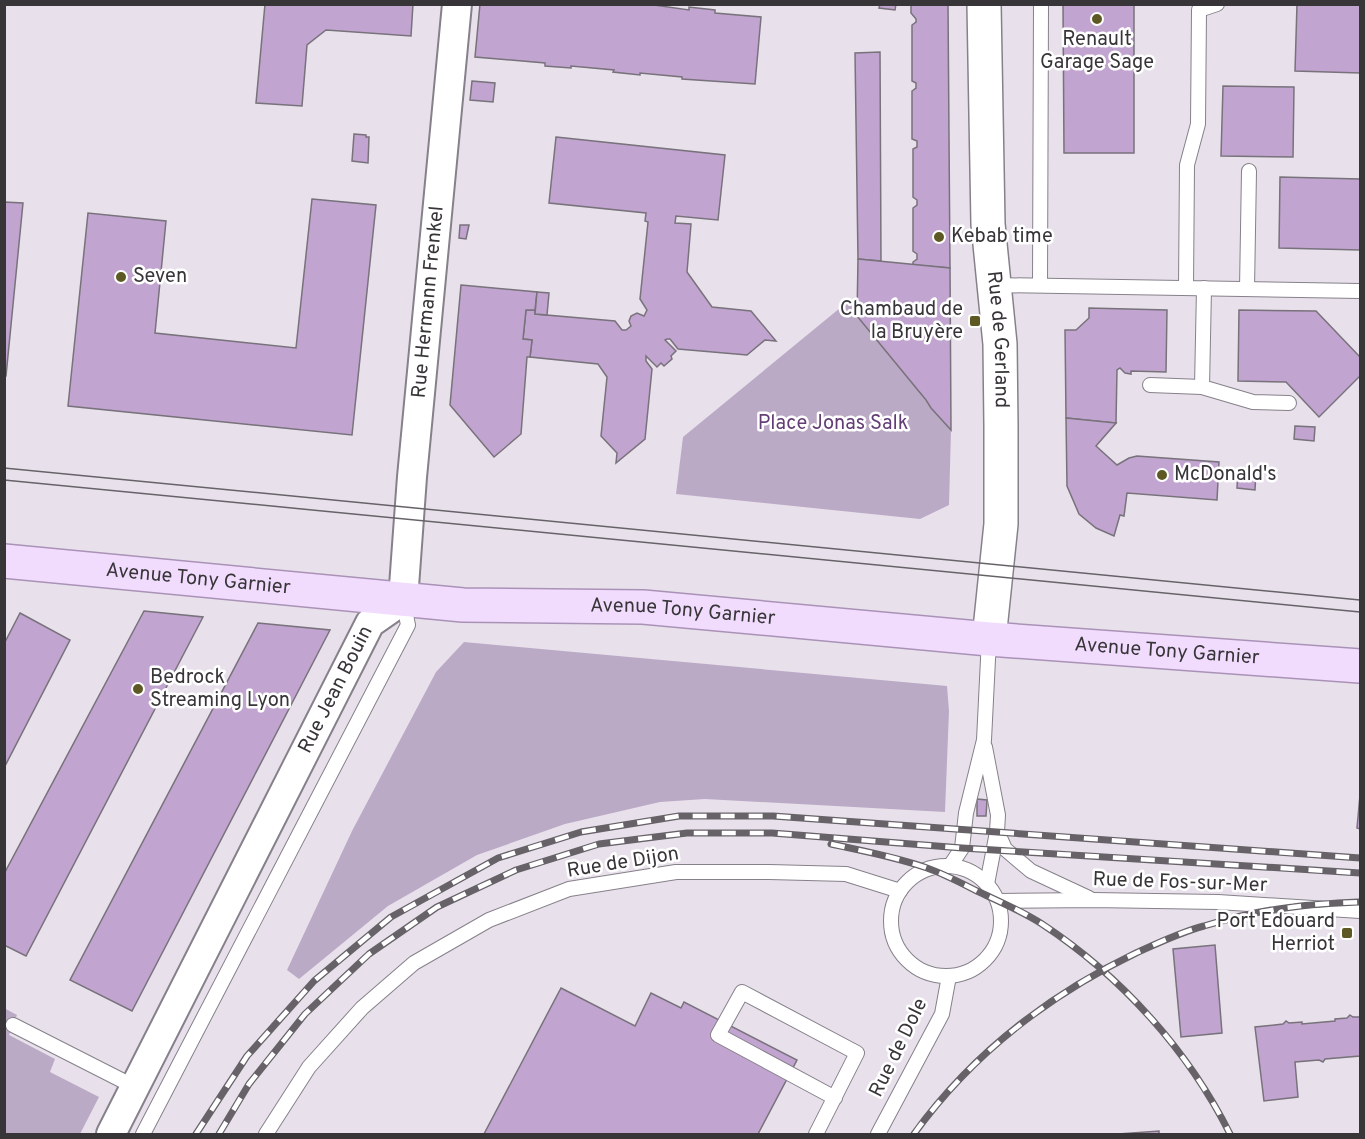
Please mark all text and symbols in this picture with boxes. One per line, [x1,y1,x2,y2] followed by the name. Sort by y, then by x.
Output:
[1090,12,1104,26] marker: Renault Garage Sage
[1040,27,1154,76] place label: Renault Garage Sage
[407,205,451,400] street label: Rue Hermann Frenkel
[951,224,1053,250] place label: Kebab time
[932,230,946,244] marker: Kebab time
[133,264,187,290] place label: Seven
[114,270,128,284] marker: Seven
[980,270,1014,408] street label: Rue de Gerland
[840,297,963,346] place label: Chambaud de la Bruyère
[968,314,982,328] marker: Chambaud de la Bruyère
[758,411,908,437] park label: Place Jonas Salk
[1174,462,1277,488] place label: McDonald's
[1155,468,1169,482] marker: McDonald's
[104,558,292,601] street label: Avenue Tony Garnier
[590,593,777,632] street label: Avenue Tony Garnier
[293,621,379,758] street label: Rue Jean Bouin
[1073,632,1261,672] street label: Avenue Tony Garnier
[150,665,290,714] place label: Bedrock Streaming Lyon
[131,682,145,696] marker: Bedrock Streaming Lyon
[565,841,681,885] street label: Rue de Dijon
[1092,867,1268,899] street label: Rue de Fos-sur-Mer
[1217,909,1335,958] place label: Port Edouard Herriot
[1340,926,1354,940] marker: Port Edouard Herriot
[864,994,934,1102] street label: Rue de Dole

